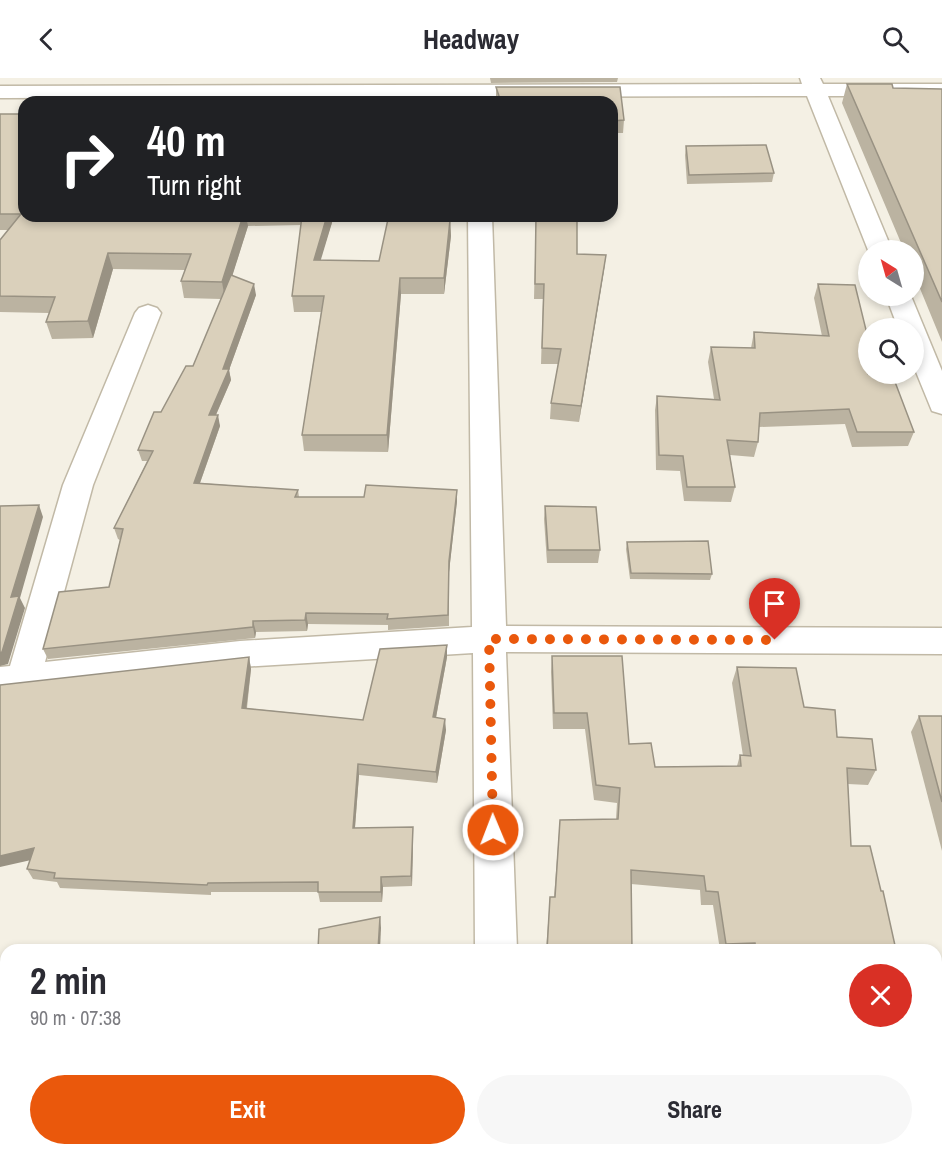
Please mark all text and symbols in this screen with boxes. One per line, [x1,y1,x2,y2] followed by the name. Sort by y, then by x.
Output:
[423,21,519,57] text: Headway
[30,23,63,56] icon: back
[879,23,912,56] icon: search
[147,113,226,169] text: 40 m
[48,120,126,198] icon: right
[147,167,241,203] text: Turn right
[858,240,924,306] north arrow
[858,240,924,384] map controls
[858,318,924,384] button: search
[749,578,800,640] pin
[758,587,791,620] icon: arrive
[461,798,525,862] position arrow
[30,957,107,1005] text: 2 min
[849,964,912,1027] button: close
[30,1004,121,1031] text: 90 m · 07:38
[30,1075,465,1144] button: Exit
[477,1075,912,1144] button: Share

